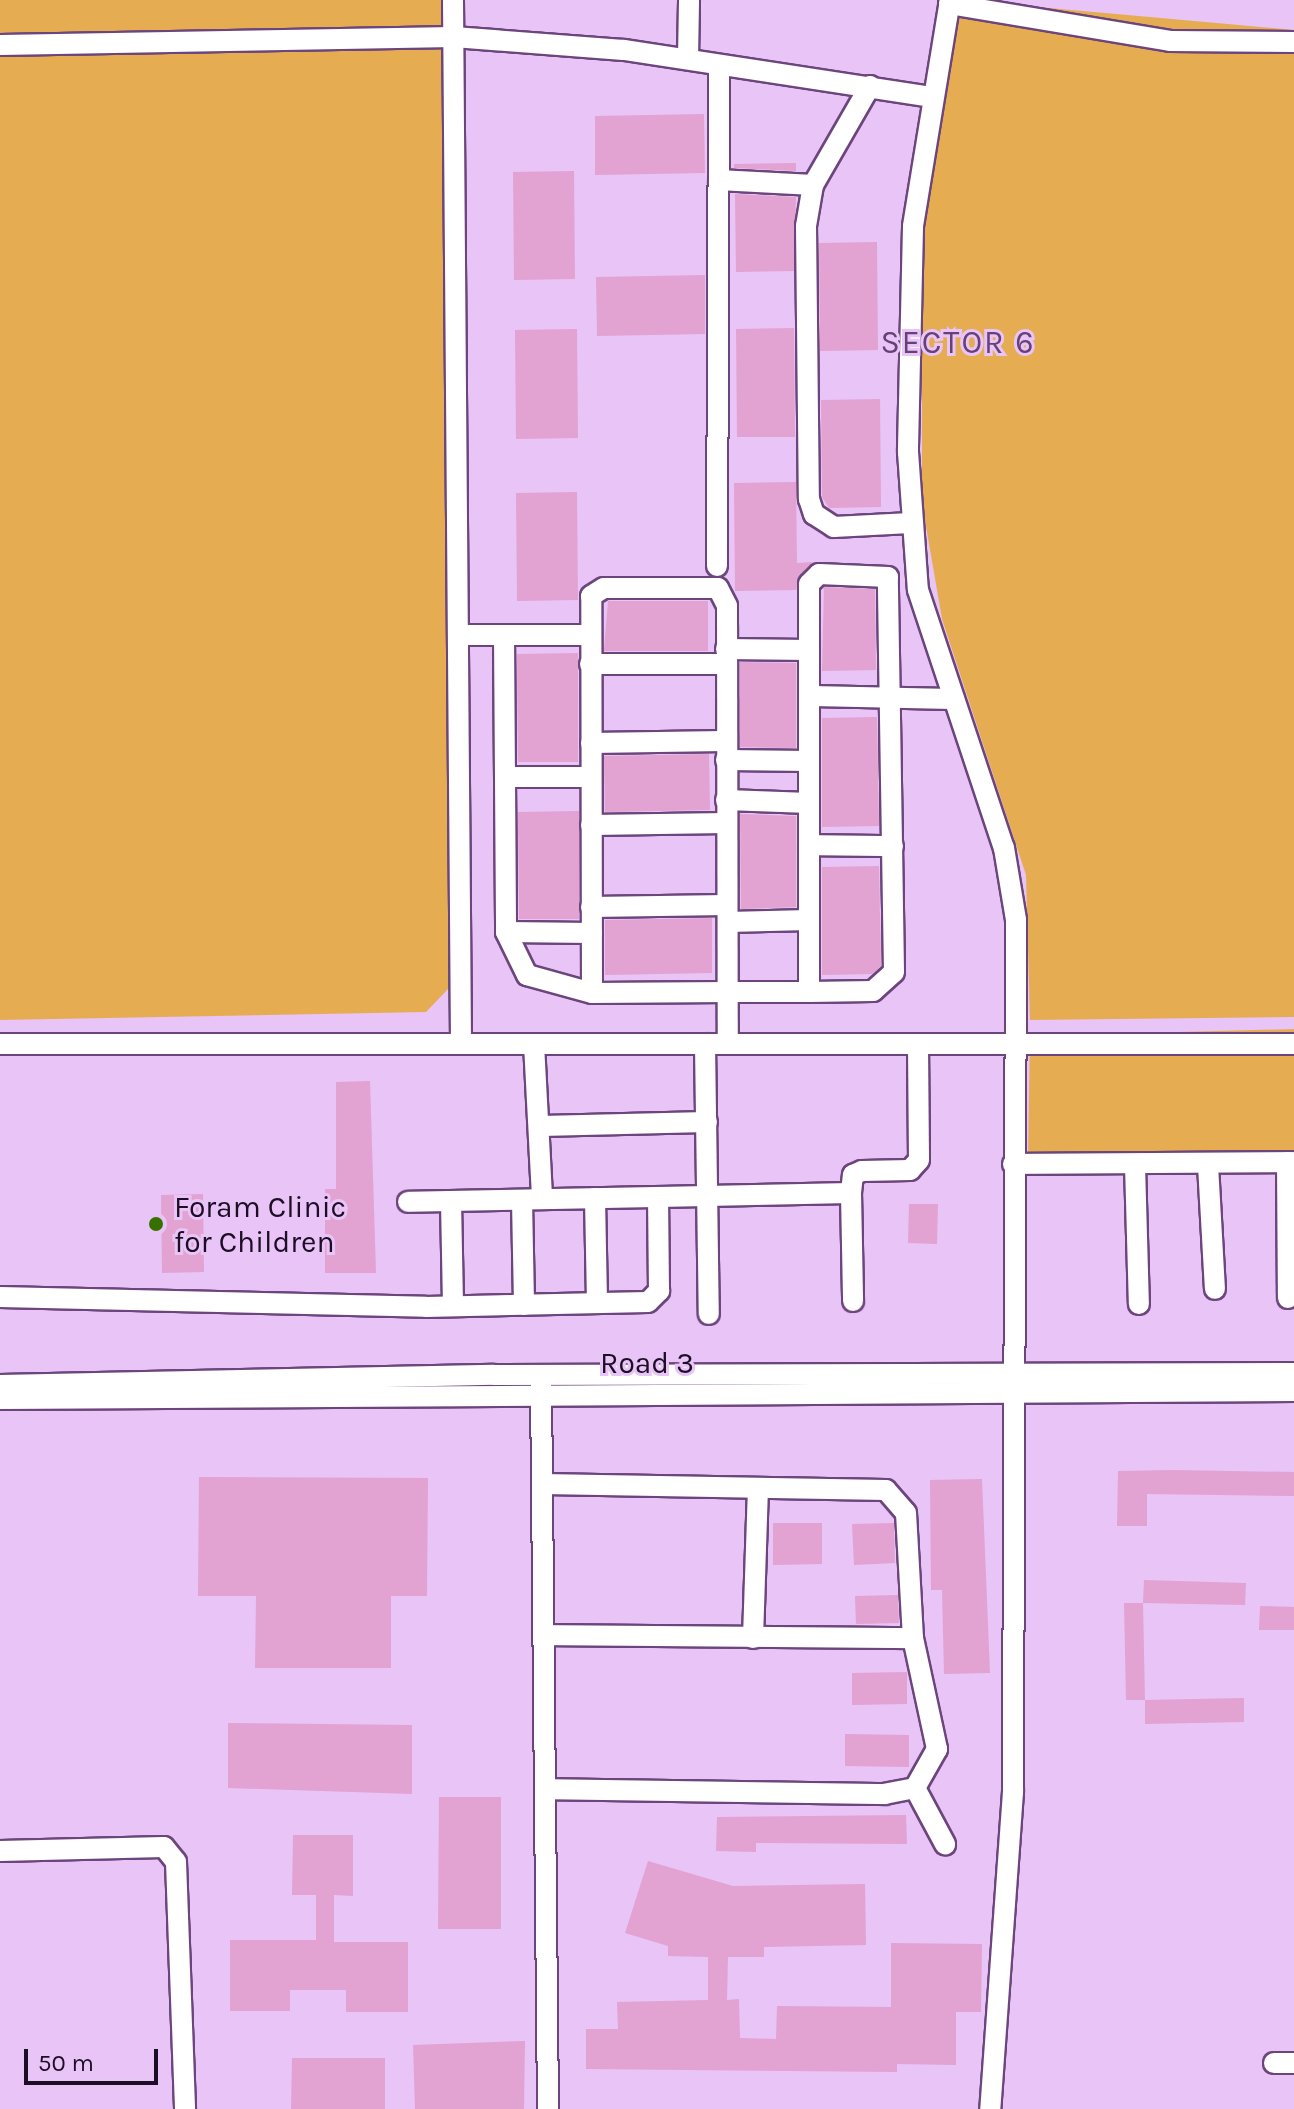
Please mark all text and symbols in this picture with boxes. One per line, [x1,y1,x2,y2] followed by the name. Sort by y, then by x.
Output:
[880,324,1036,362] district label: SECTOR 6
[174,1189,346,1260] place label: Foram Clinic for Children
[145,1213,167,1235] marker: Foram Clinic for Children
[600,1345,694,1381] street label: Road 3
[28,2033,162,2083] scale bar
[38,2049,94,2077] text: 50 m

